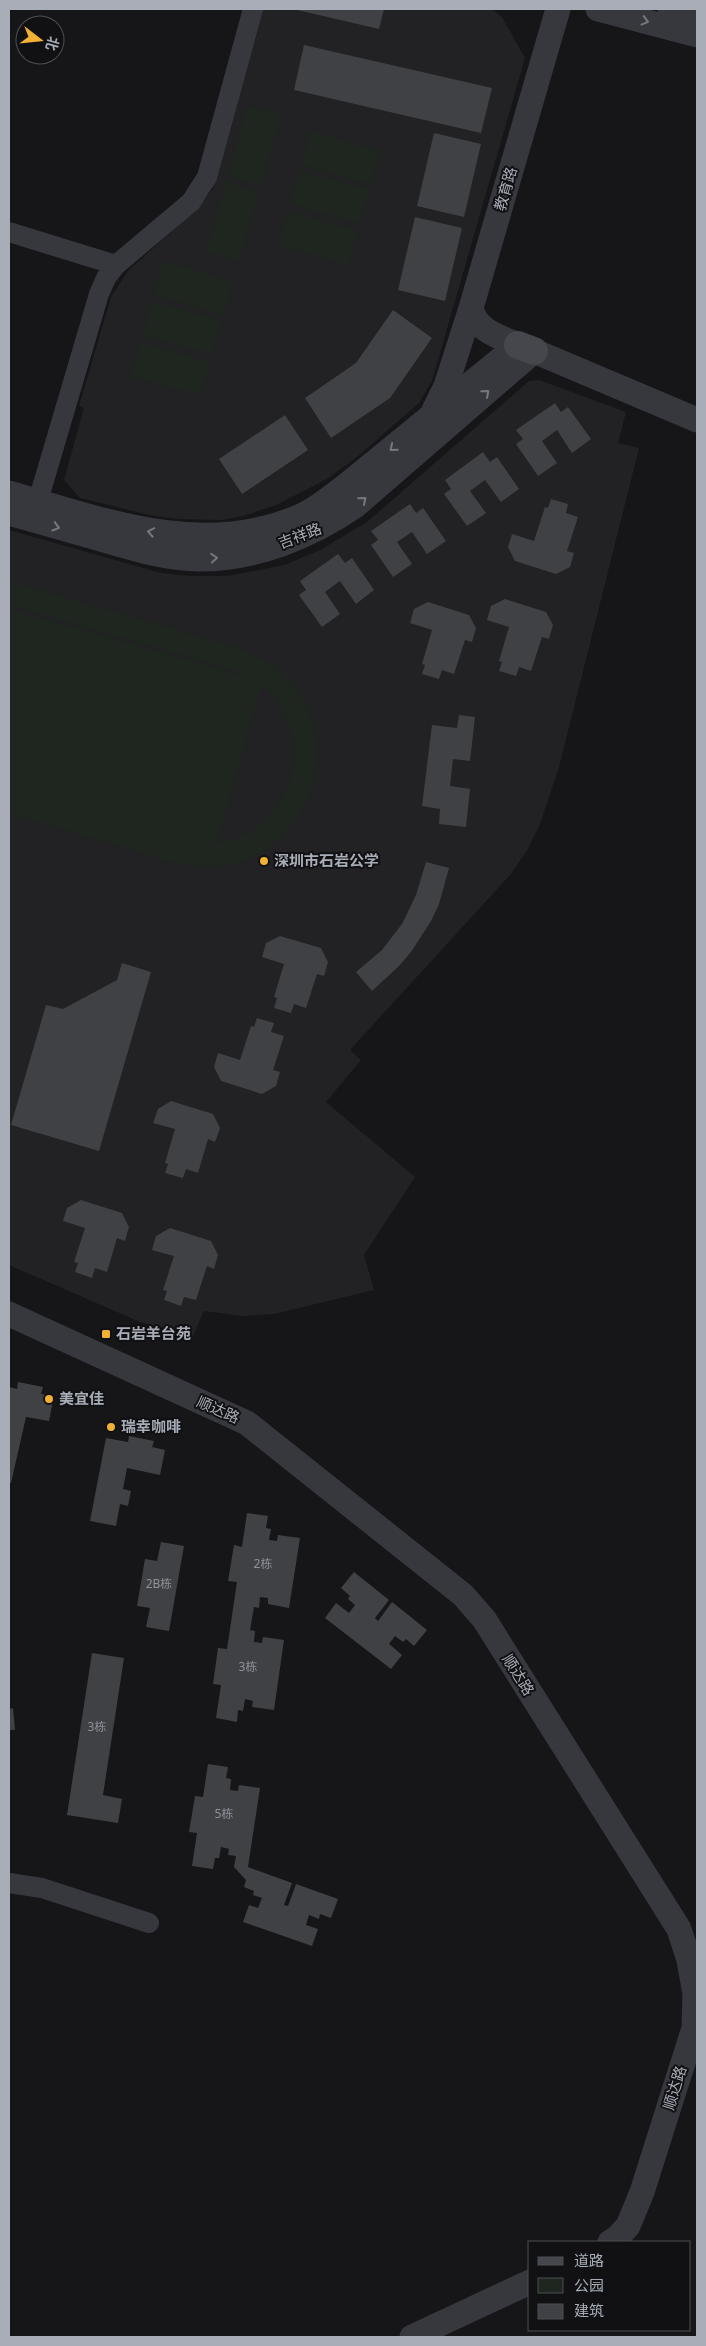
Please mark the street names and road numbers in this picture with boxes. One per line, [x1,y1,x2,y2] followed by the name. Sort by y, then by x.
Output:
[489,164,521,213] street label: 教育路
[275,518,324,552] street label: 吉祥路
[194,1391,243,1427] street label: 顺达路
[498,1650,539,1699] street label: 顺达路
[658,2063,690,2112] street label: 顺达路

